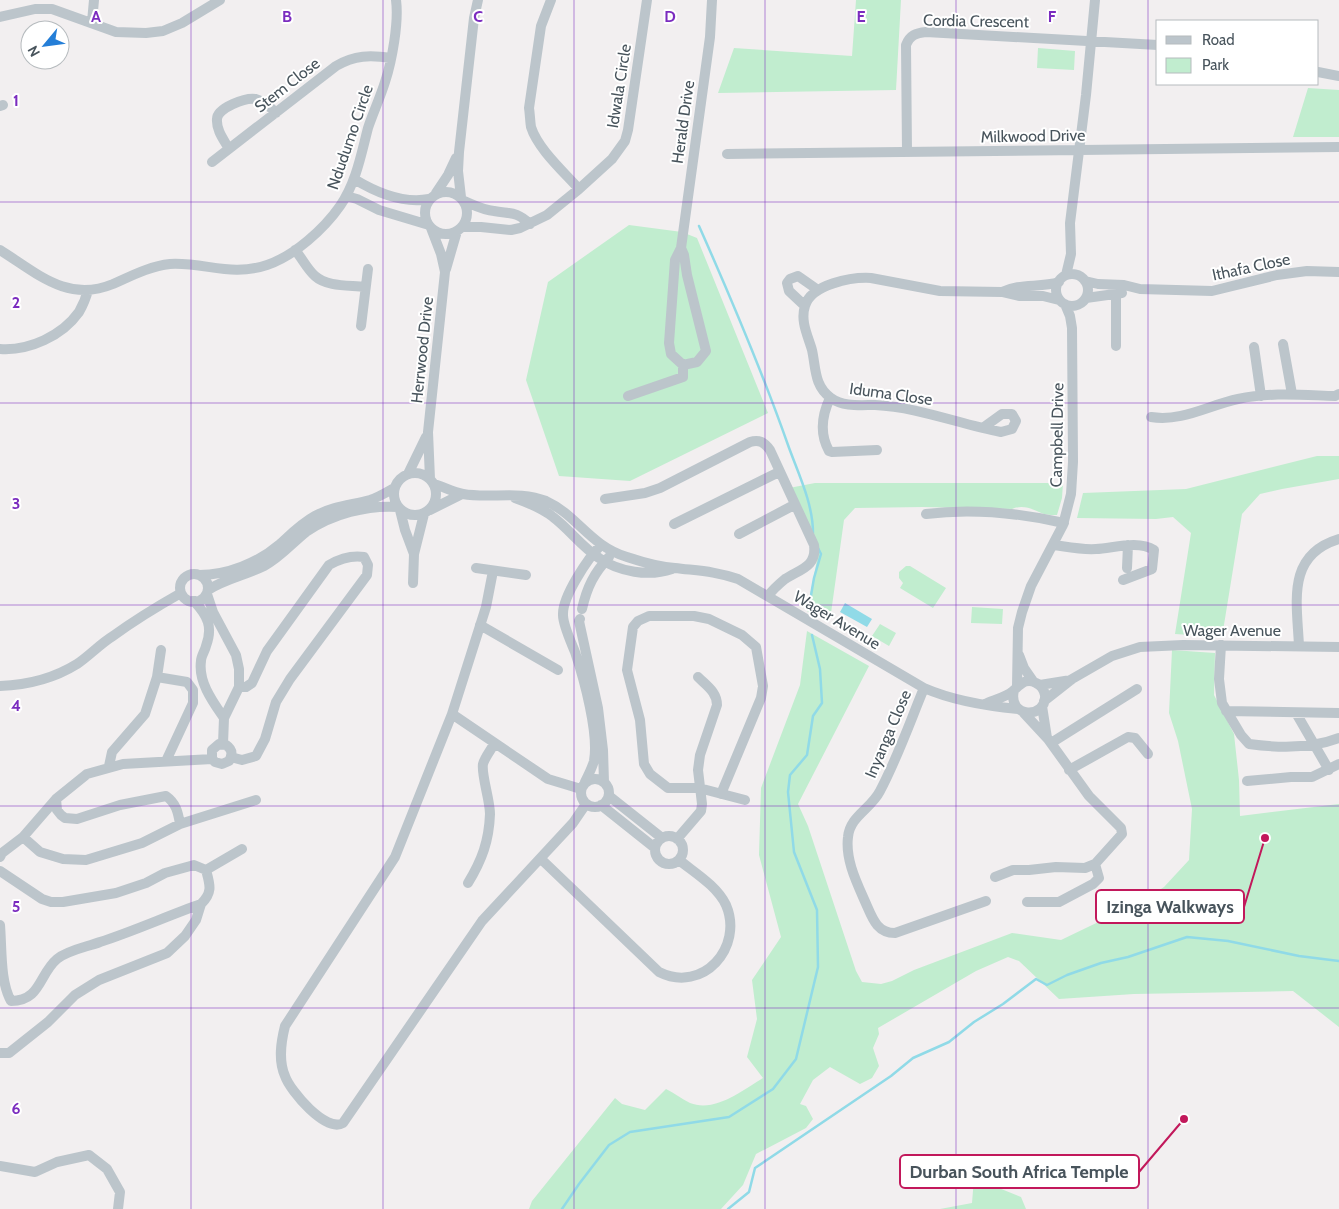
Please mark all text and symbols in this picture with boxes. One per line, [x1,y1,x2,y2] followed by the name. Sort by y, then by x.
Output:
[91,7,101,26] text: A
[282,7,292,26] text: B
[473,7,483,26] text: C
[664,7,676,26] text: D
[856,7,866,26] text: E
[1048,7,1057,26] text: F
[923,11,1030,31] street label: Cordia Crescent
[20,20,70,70] north arrow
[1156,20,1319,85] legend
[1202,31,1235,49] text: Road
[23,43,44,60] text: N
[603,43,635,129] street label: Idwala Circle
[251,54,323,116] street label: Stem Close
[1202,56,1229,74] text: Park
[668,79,698,165] street label: Herald Drive
[323,82,377,192] street label: Ndudumo Circle
[13,91,19,110] text: 1
[981,126,1085,146] street label: Milkwood Drive
[1210,249,1292,285] street label: Ithafa Close
[12,293,20,312] text: 2
[407,296,437,404] street label: Herrwood Drive
[848,379,934,409] street label: Iduma Close
[1047,383,1067,487] street label: Campbell Drive
[12,494,20,513] text: 3
[790,587,884,653] street label: Wager Avenue
[1183,621,1281,640] street label: Wager Avenue
[861,687,915,781] street label: Inyanga Close
[11,696,21,715] text: 4
[1096,890,1244,923] callout: Izinga Walkways
[1106,896,1234,918] text: Izinga Walkways
[12,897,20,916] text: 5
[12,1099,21,1118] text: 6
[900,1155,1139,1188] callout: Durban South Africa Temple
[909,1161,1129,1183] text: Durban South Africa Temple

